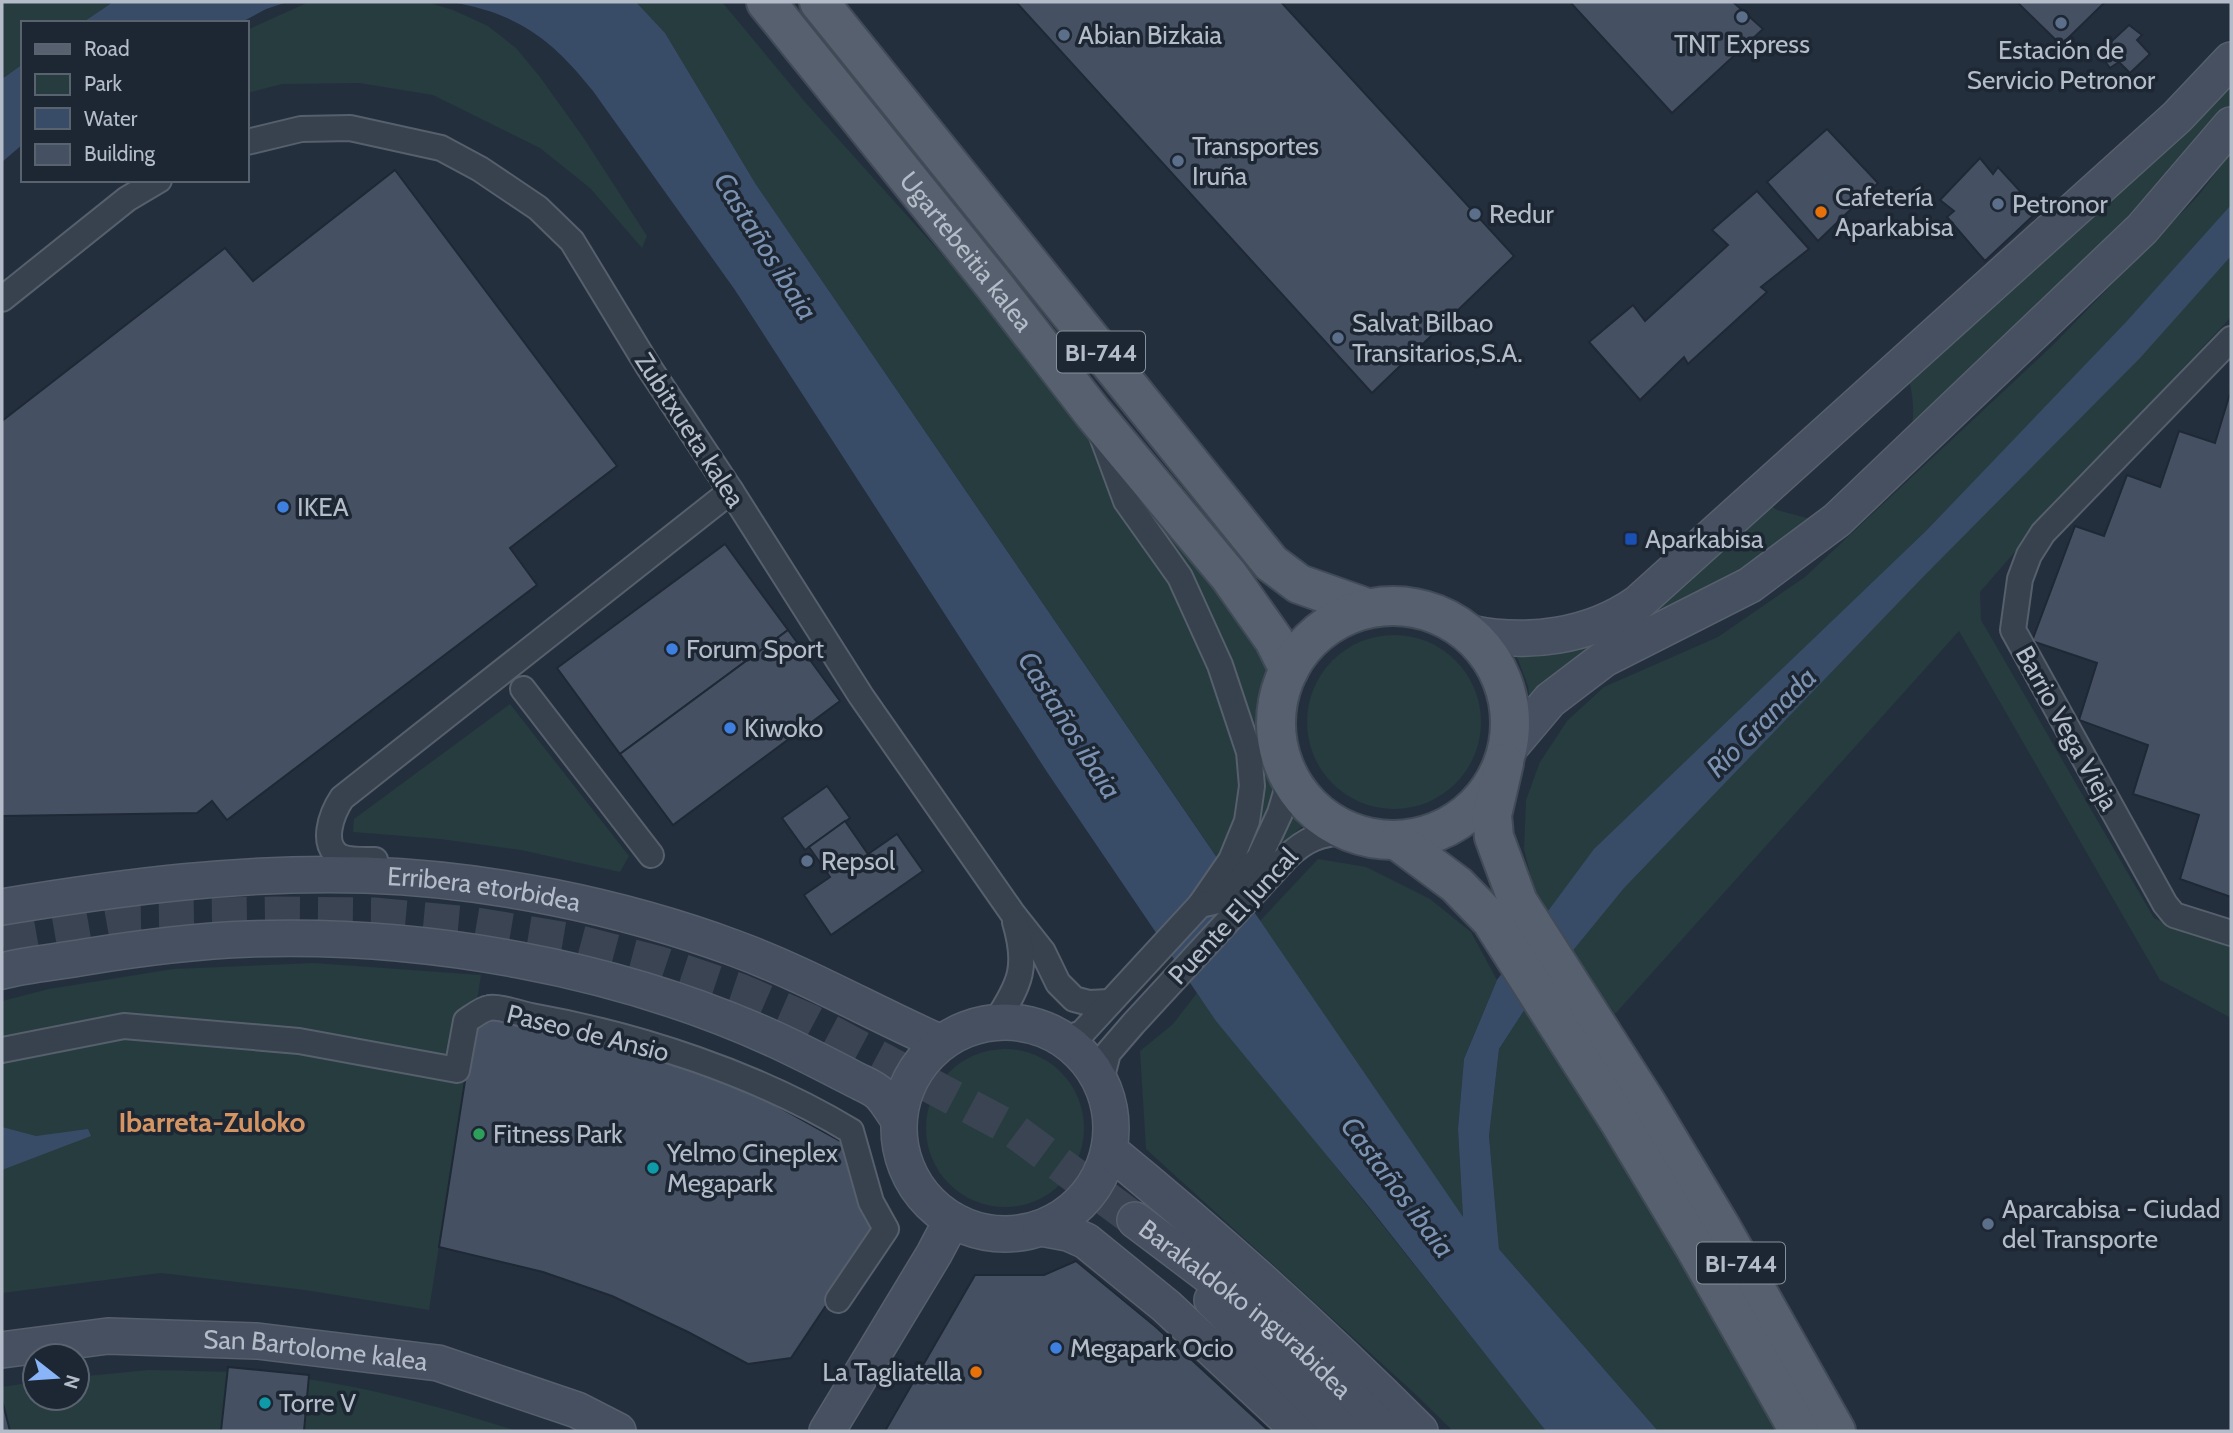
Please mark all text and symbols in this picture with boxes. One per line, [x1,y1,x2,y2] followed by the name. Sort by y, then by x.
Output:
[1734,9,1750,25] marker: TNT Express
[2053,15,2069,31] marker: Estación de Servicio Petronor
[1078,19,1222,51] place label: Abian Bizkaia
[21,21,248,182] legend
[1056,27,1072,43] marker: Abian Bizkaia
[1674,28,1810,60] place label: TNT Express
[1967,34,2156,96] place label: Estación de Servicio Petronor
[84,36,130,61] text: Road
[84,71,122,96] text: Park
[84,106,138,131] text: Water
[1192,130,1319,192] place label: Transportes Iruña
[84,141,156,166] text: Building
[1170,153,1186,169] marker: Transportes Iruña
[893,165,1040,338] street label: Ugartebeitia kalea
[707,166,825,326] water label: Castaños ibaia
[1835,181,1954,243] place label: Cafetería Aparkabisa
[2012,188,2109,220] place label: Petronor
[1990,196,2006,212] marker: Petronor
[1489,198,1555,230] place label: Redur
[1813,204,1829,220] marker: Cafetería Aparkabisa
[1467,206,1483,222] marker: Redur
[1352,307,1523,369] place label: Salvat Bilbao Transitarios,S.A.
[1330,330,1346,346] marker: Salvat Bilbao Transitarios,S.A.
[1057,332,1145,372] road number: BI-744
[628,347,752,514] street label: Zubitxueta kalea
[297,491,349,523] place label: IKEA
[275,499,291,515] marker: IKEA
[1645,523,1764,555] place label: Aparkabisa
[1623,531,1639,547] marker: Aparkabisa
[686,633,824,665] place label: Forum Sport
[2009,640,2126,816] street label: Barrio Vega Vieja
[664,641,680,657] marker: Forum Sport
[1011,645,1129,805] water label: Castaños ibaia
[1699,660,1823,784] water label: Río Granada
[744,712,823,744] place label: Kiwoko
[722,720,738,736] marker: Kiwoko
[1162,841,1304,991] street label: Puente El Juncal
[821,845,895,877] place label: Repsol
[799,853,815,869] marker: Repsol
[386,860,584,919] street label: Erribera etorbidea
[504,997,672,1069] street label: Paseo de Ansio
[118,1105,306,1139] district label: Ibarreta-Zuloko
[1334,1110,1462,1264] water label: Castaños ibaia
[493,1118,623,1150] place label: Fitness Park
[471,1126,487,1142] marker: Fitness Park
[666,1137,839,1199] place label: Yelmo Cineplex Megapark
[645,1160,661,1176] marker: Yelmo Cineplex Megapark
[2002,1193,2220,1255] place label: Aparcabisa - Ciudad del Transporte
[1133,1213,1359,1406] street label: Barakaldoko ingurabidea
[1980,1216,1996,1232] marker: Aparcabisa - Ciudad del Transporte
[1697,1242,1785,1283] road number: BI-744
[203,1323,430,1378] street label: San Bartolome kalea
[1070,1332,1234,1364] place label: Megapark Ocio
[1048,1340,1064,1356] marker: Megapark Ocio
[21,1342,91,1412] north arrow
[822,1356,963,1388] place label: La Tagliatella
[968,1364,984,1380] marker: La Tagliatella
[59,1372,85,1392] text: N
[279,1387,356,1419] place label: Torre V
[257,1395,273,1411] marker: Torre V

